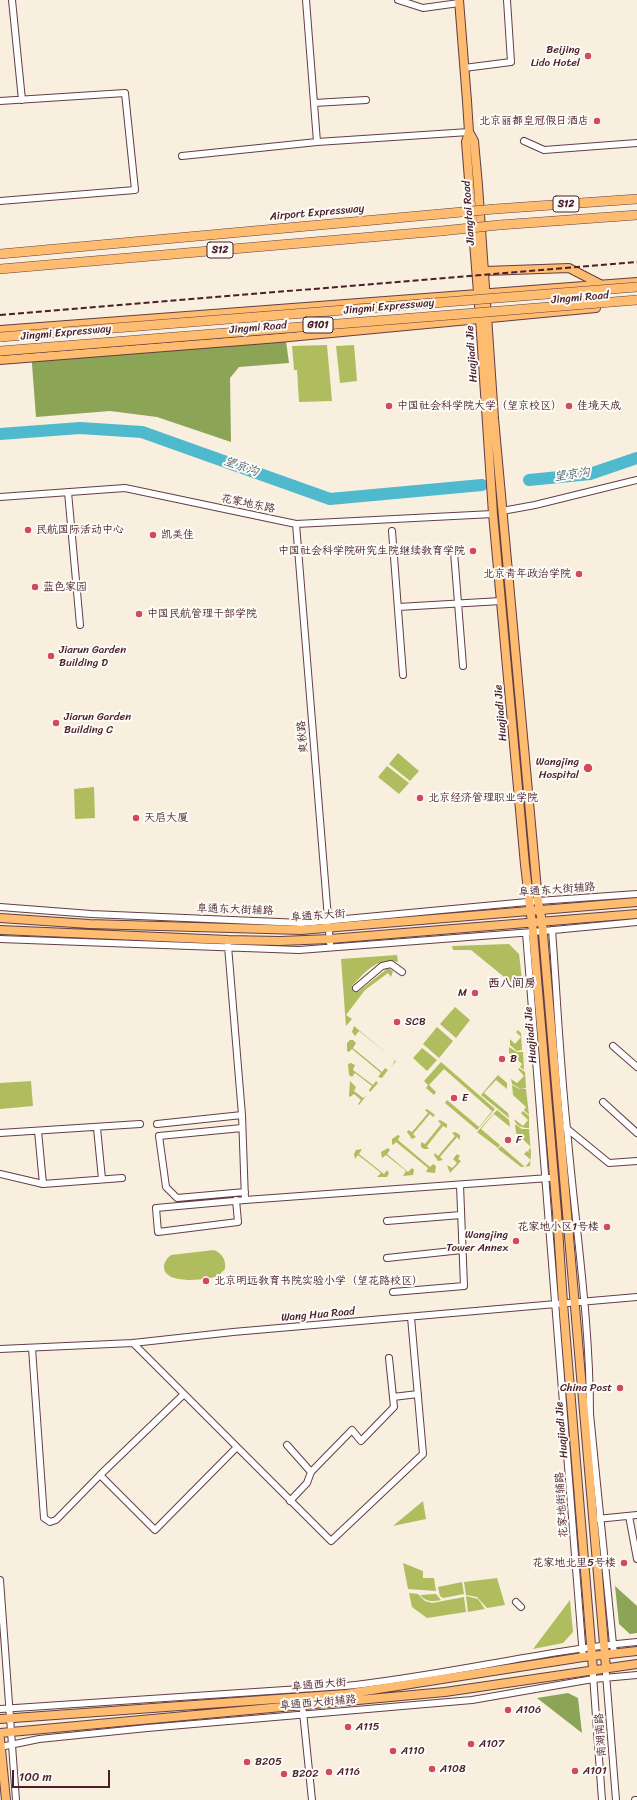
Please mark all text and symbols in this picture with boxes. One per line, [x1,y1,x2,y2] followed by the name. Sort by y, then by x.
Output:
[531,43,580,69] place label: Beijing Lido Hotel
[583,51,593,61] marker: Beijing Lido Hotel
[479,114,589,128] place label: 北京丽都皇冠假日酒店
[592,116,602,126] marker: 北京丽都皇冠假日酒店
[460,180,478,246] street label: Jiangtai Road
[553,196,579,212] road number: S12
[269,202,365,224] street label: Airport Expressway
[207,242,233,258] road number: S12
[551,289,609,307] street label: Jingmi Road
[343,296,435,318] street label: Jingmi Expressway
[303,317,333,333] road number: G101
[229,319,287,337] street label: Jingmi Road
[20,322,112,344] street label: Jingmi Expressway
[463,325,481,383] street label: Huajiadi Jie
[397,399,562,413] place label: 中国社会科学院大学（望京校区）
[577,399,621,413] place label: 佳境天成
[384,401,394,411] marker: 中国社会科学院大学（望京校区）
[564,401,574,411] marker: 佳境天成
[222,454,260,480] water label: 望京沟
[553,465,591,485] water label: 望京沟
[220,492,276,516] street label: 花家地东路
[36,523,124,537] place label: 民航国际活动中心
[23,525,33,535] marker: 民航国际活动中心
[161,528,194,542] place label: 凯美佳
[148,530,158,540] marker: 凯美佳
[278,544,465,558] place label: 中国社会科学院研究生院继续教育学院
[468,546,478,556] marker: 中国社会科学院研究生院继续教育学院
[483,567,571,581] place label: 北京青年政治学院
[574,569,584,579] marker: 北京青年政治学院
[43,580,87,594] place label: 蓝色家园
[30,582,40,592] marker: 蓝色家园
[147,607,257,621] place label: 中国民航管理干部学院
[134,609,144,619] marker: 中国民航管理干部学院
[59,643,126,669] place label: Jiarun Garden Building D
[46,651,56,661] marker: Jiarun Garden Building D
[492,684,510,742] street label: Huajiadi Jie
[64,710,131,736] place label: Jiarun Garden Building C
[51,718,61,728] marker: Jiarun Garden Building C
[295,720,311,754] street label: 爽秋路
[536,755,579,781] place label: Wangjing Hospital
[582,762,594,774] marker: Wangjing Hospital
[428,791,538,805] place label: 北京经济管理职业学院
[415,793,425,803] marker: 北京经济管理职业学院
[144,811,188,825] place label: 天启大厦
[131,813,141,823] marker: 天启大厦
[518,881,596,899] street label: 阜通东大街辅路
[196,902,274,918] street label: 阜通东大街辅路
[290,907,346,925] street label: 阜通东大街
[488,977,536,991] district label: 西八间房
[458,986,467,1000] place label: M
[470,988,480,998] marker: M
[522,1006,540,1064] street label: Huajiadi Jie
[405,1015,426,1029] place label: SCB
[392,1017,402,1027] marker: SCB
[510,1052,517,1066] place label: B
[497,1054,507,1064] marker: B
[462,1091,468,1105] place label: E
[449,1093,459,1103] marker: E
[516,1133,522,1147] place label: F
[503,1135,513,1145] marker: F
[517,1220,599,1234] place label: 花家地小区1号楼
[602,1222,612,1232] marker: 花家地小区1号楼
[446,1228,508,1254] place label: Wangjing Tower Annex
[511,1236,521,1246] marker: Wangjing Tower Annex
[214,1274,423,1288] place label: 北京明远教育书院实验小学（望花路校区）
[201,1276,211,1286] marker: 北京明远教育书院实验小学（望花路校区）
[281,1305,355,1325] street label: Wang Hua Road
[560,1381,612,1395] place label: China Post
[615,1383,625,1393] marker: China Post
[553,1401,571,1459] street label: Huajiadi Jie
[553,1472,571,1538] street label: 花家地街辅路
[532,1556,616,1570] place label: 花家地北里5号楼
[619,1558,629,1568] marker: 花家地北里5号楼
[291,1676,347,1694] street label: 阜通西大街
[279,1693,357,1713] street label: 阜通西大街辅路
[516,1703,541,1717] place label: A106
[503,1705,513,1715] marker: A106
[593,1713,609,1757] street label: 南湖南路
[356,1720,379,1734] place label: A115
[343,1722,353,1732] marker: A115
[479,1737,504,1751] place label: A107
[466,1739,476,1749] marker: A107
[401,1744,425,1758] place label: A110
[388,1746,398,1756] marker: A110
[255,1755,282,1769] place label: B205
[242,1757,252,1767] marker: B205
[14,1762,112,1788] scale bar
[440,1762,466,1776] place label: A108
[427,1764,437,1774] marker: A108
[583,1764,607,1778] place label: A101
[337,1765,360,1779] place label: A116
[19,1766,52,1788] text: 100 m
[570,1766,580,1776] marker: A101
[292,1767,319,1781] place label: B202
[324,1767,334,1777] marker: A116
[279,1769,289,1779] marker: B202

